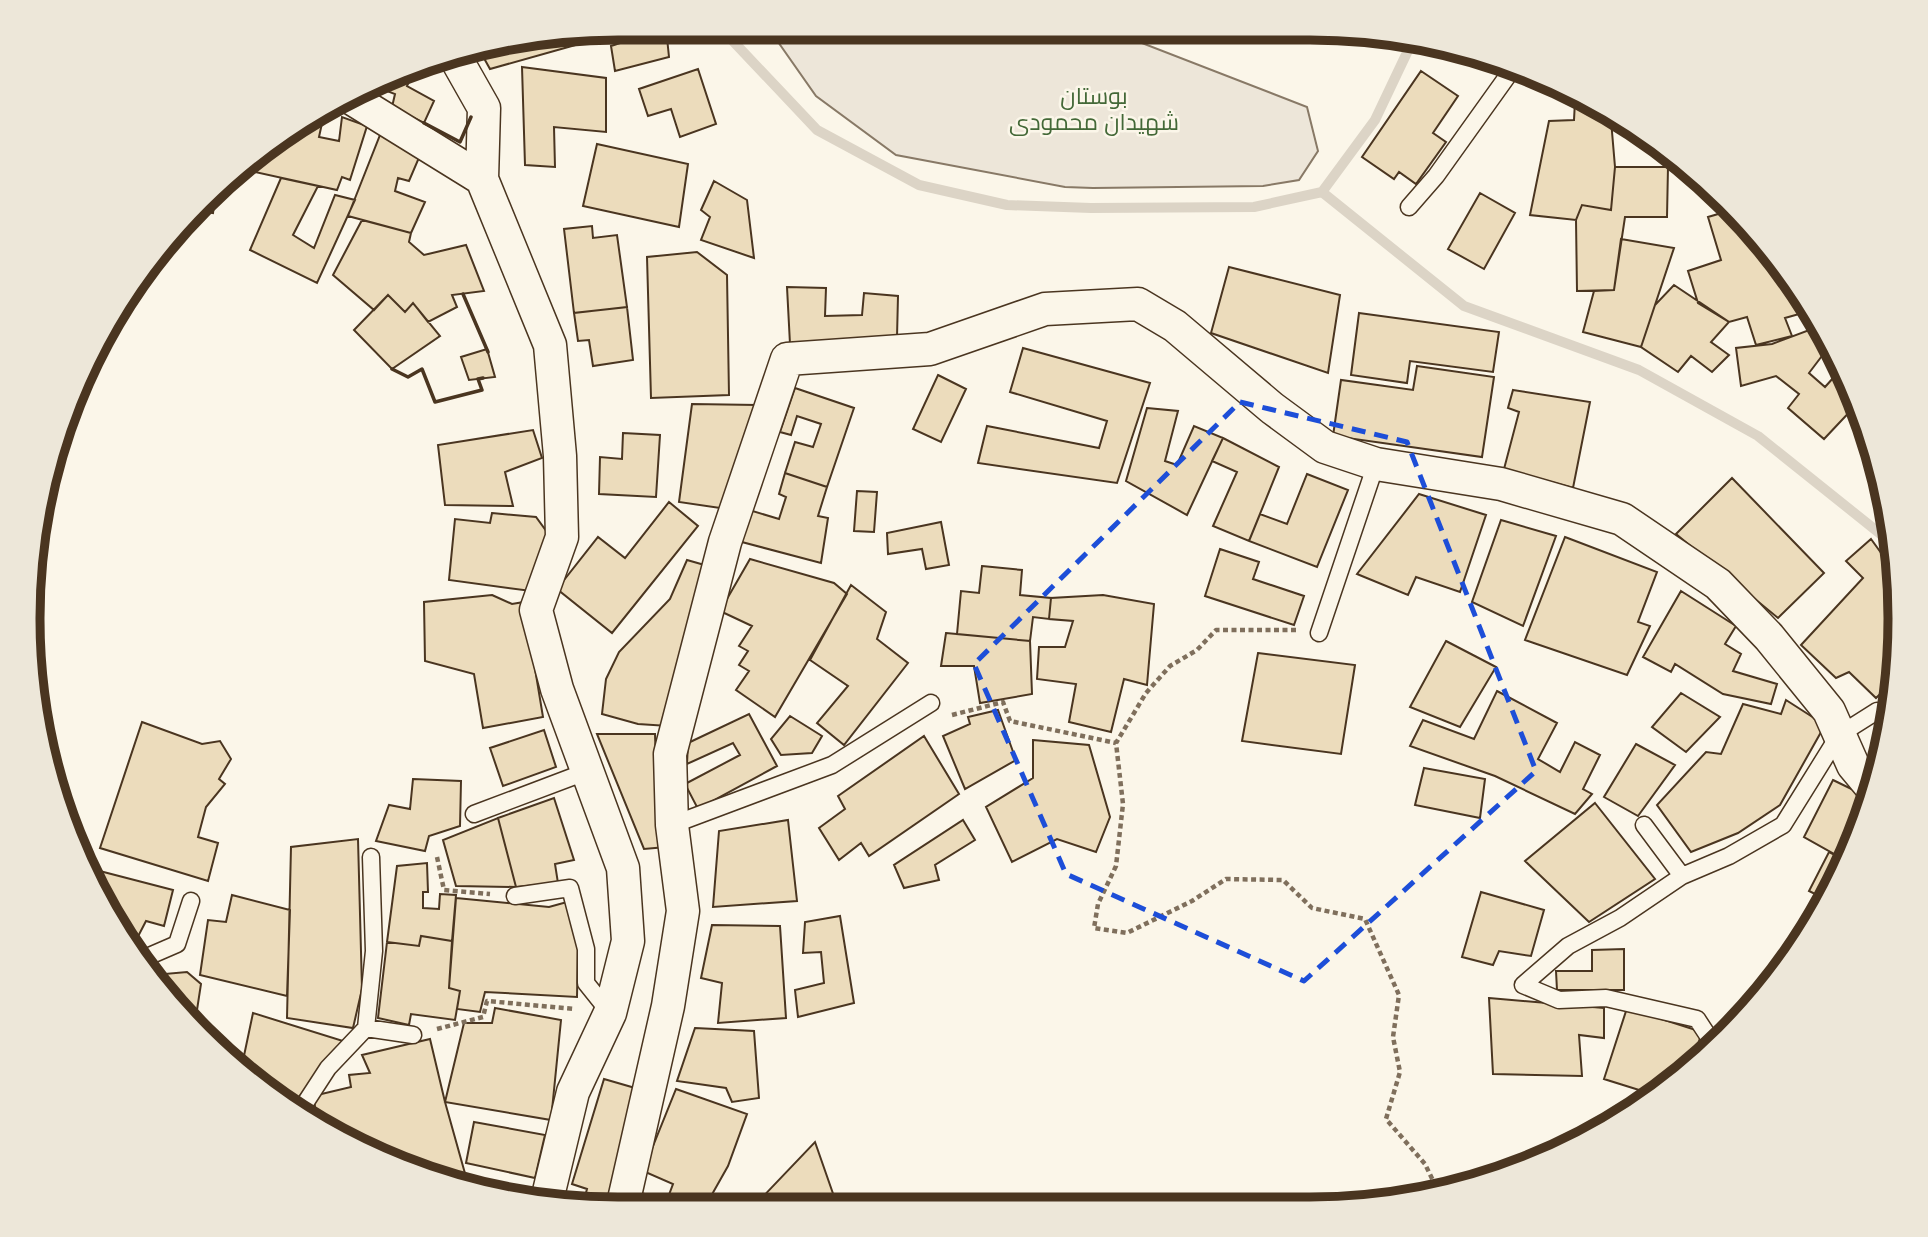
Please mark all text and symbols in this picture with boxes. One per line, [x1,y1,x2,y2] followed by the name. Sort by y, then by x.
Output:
[1009,80,1179,138] park label: بوستان شهیدان محمودی

